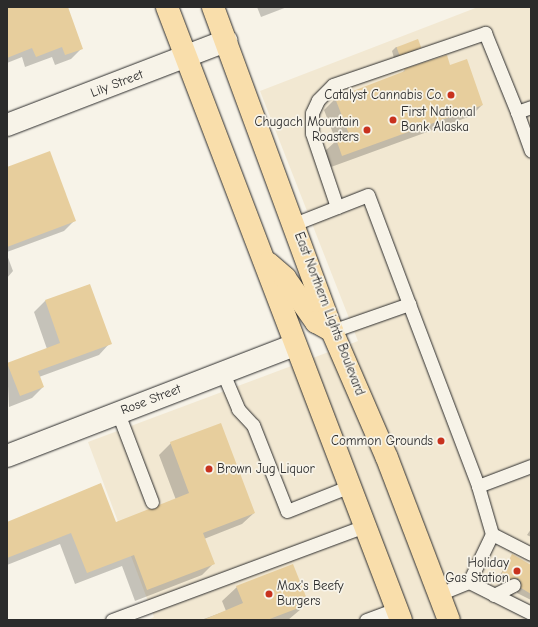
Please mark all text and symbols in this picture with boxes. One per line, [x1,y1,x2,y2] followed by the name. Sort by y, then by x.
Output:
[89,67,145,101] street label: Lily Street
[324,87,443,103] place label: Catalyst Cannabis Co.
[446,90,456,100] marker: Catalyst Cannabis Co.
[401,105,476,136] place label: First National Bank Alaska
[254,115,359,146] place label: Chugach Mountain Roasters
[388,115,398,125] marker: First National Bank Alaska
[362,125,372,135] marker: Chugach Mountain Roasters
[291,230,367,398] street label: East Northern Lights Boulevard
[119,381,183,419] street label: Rose Street
[331,433,433,449] place label: Common Grounds
[436,436,446,446] marker: Common Grounds
[217,461,315,477] place label: Brown Jug Liquor
[204,464,214,474] marker: Brown Jug Liquor
[445,556,509,587] place label: Holiday Gas Station
[512,566,522,576] marker: Holiday Gas Station
[277,579,344,610] place label: Max's Beefy Burgers
[264,589,274,599] marker: Max's Beefy Burgers

